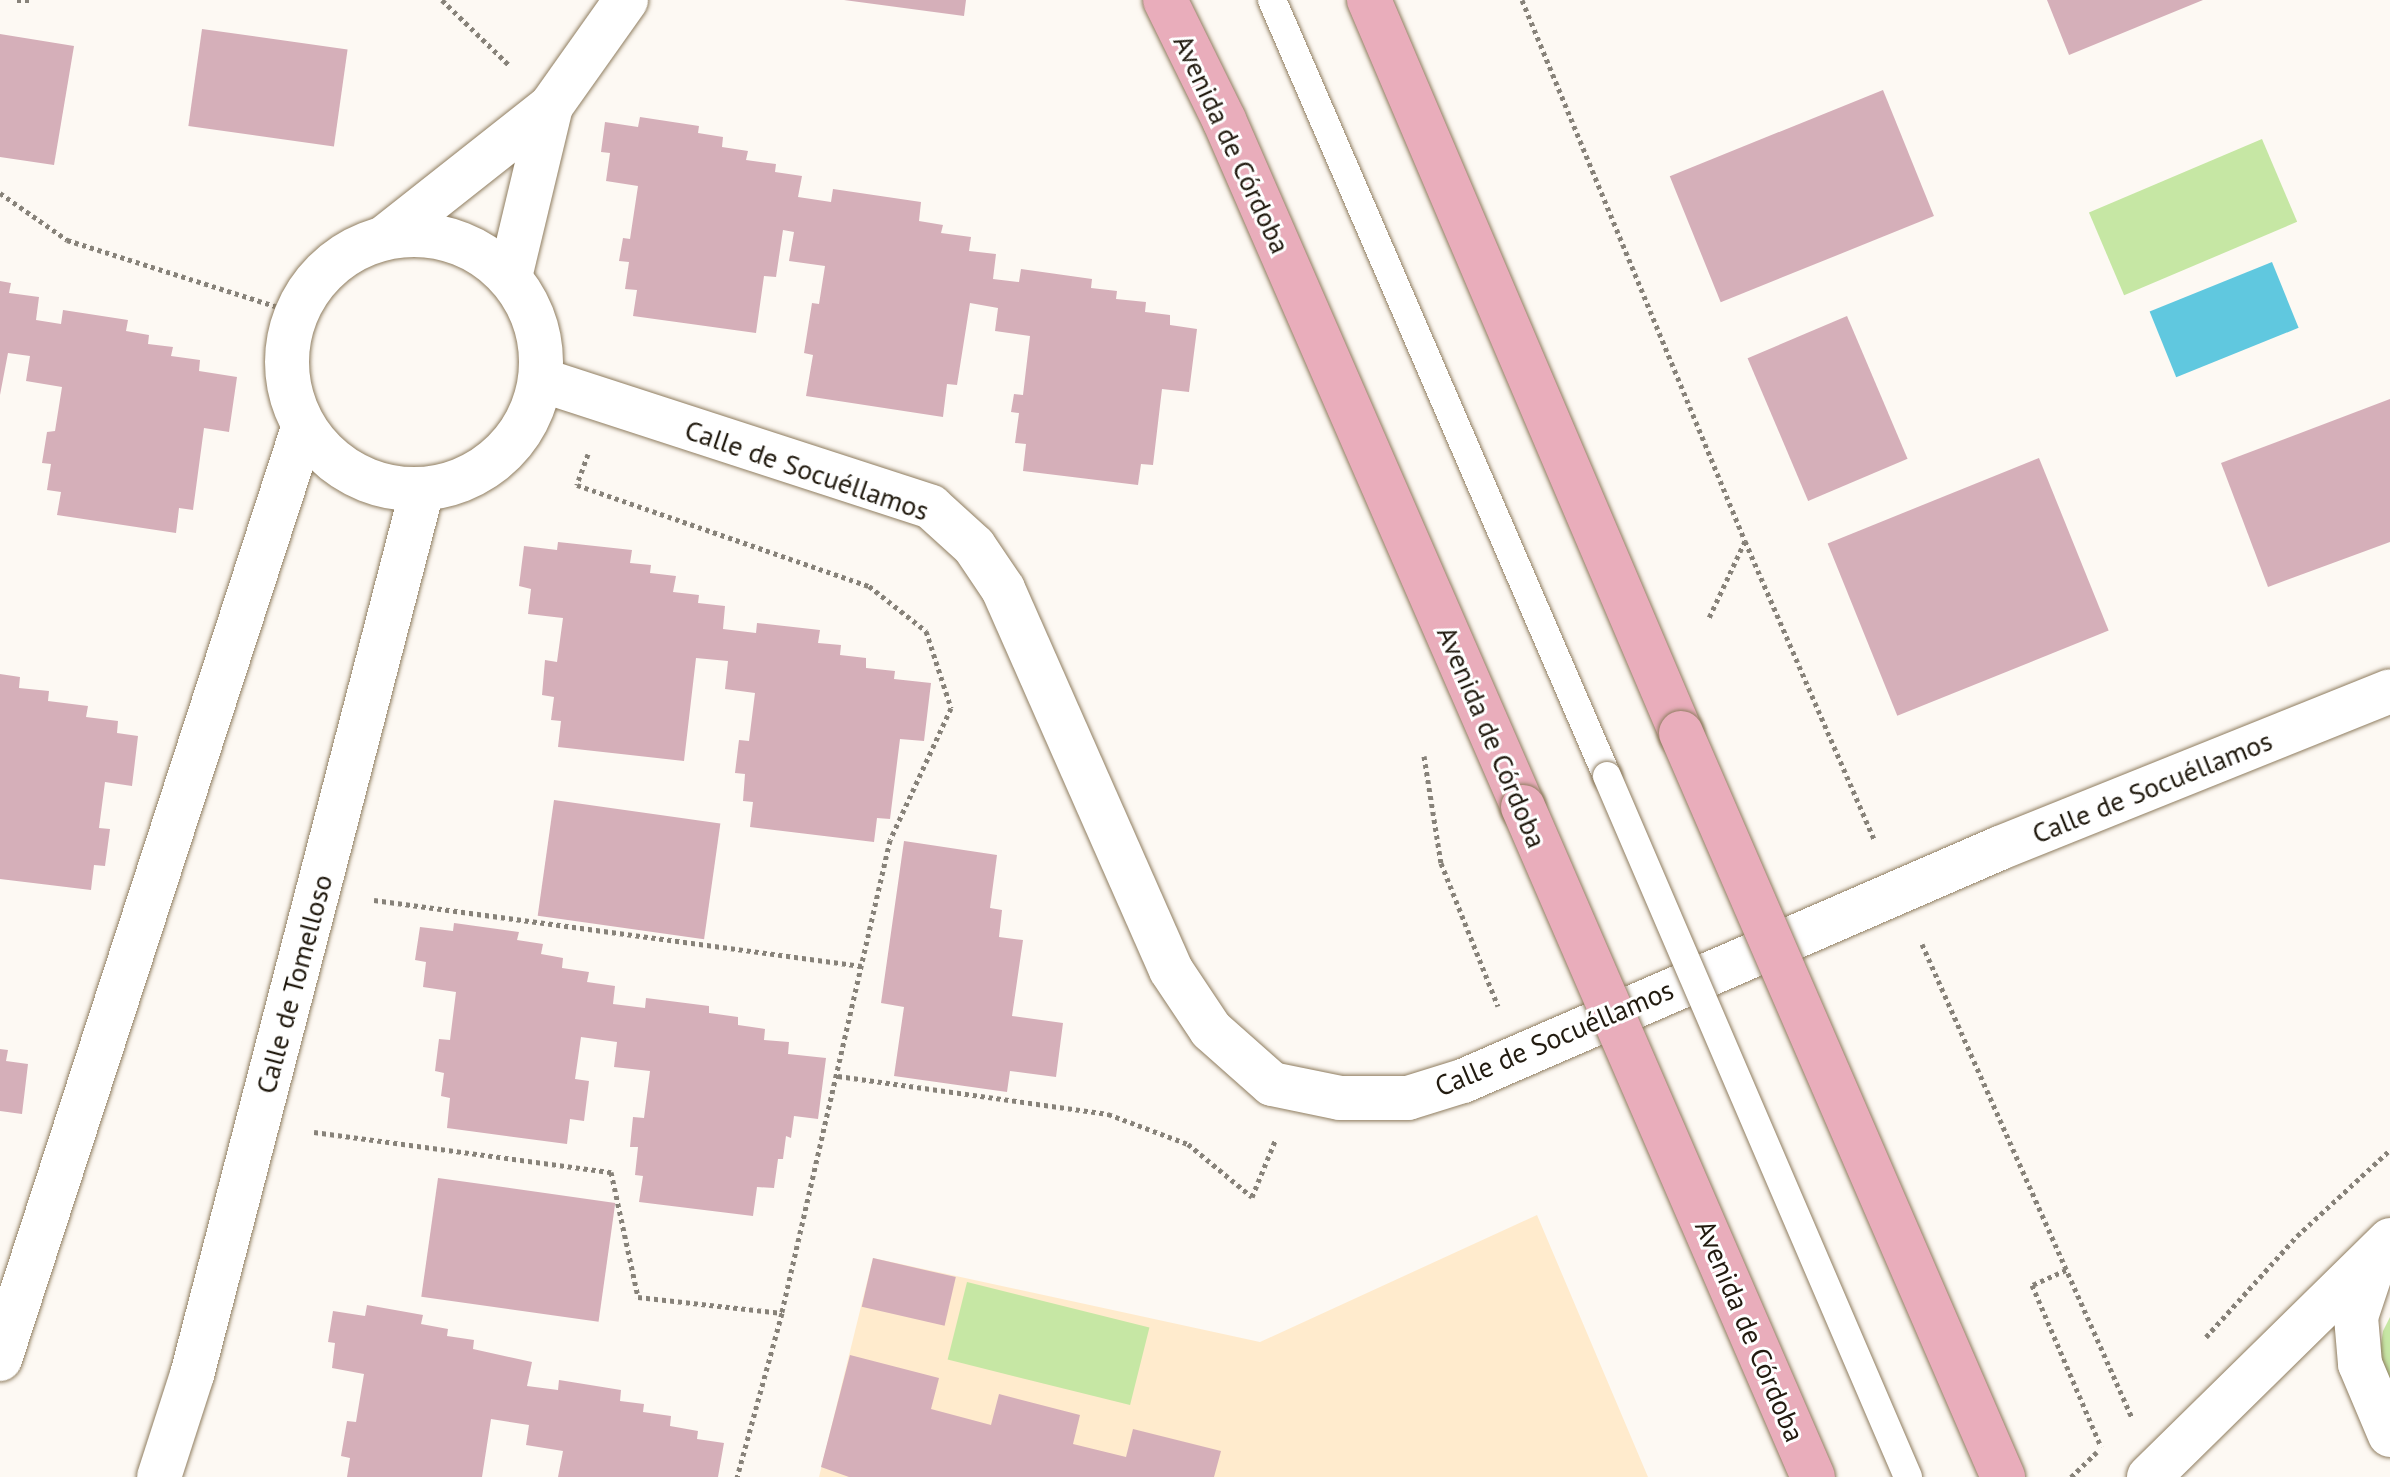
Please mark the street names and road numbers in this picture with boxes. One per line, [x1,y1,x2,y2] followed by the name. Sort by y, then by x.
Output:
[1167,29,1297,259] street label: Avenida de Córdoba
[681,412,933,528] street label: Calle de Socuéllamos
[1430,621,1554,853] street label: Avenida de Córdoba
[2027,724,2277,850] street label: Calle de Socuéllamos
[248,870,340,1098] street label: Calle de Tomelloso
[1430,973,1678,1103] street label: Calle de Socuéllamos
[1688,1215,1812,1447] street label: Avenida de Córdoba

